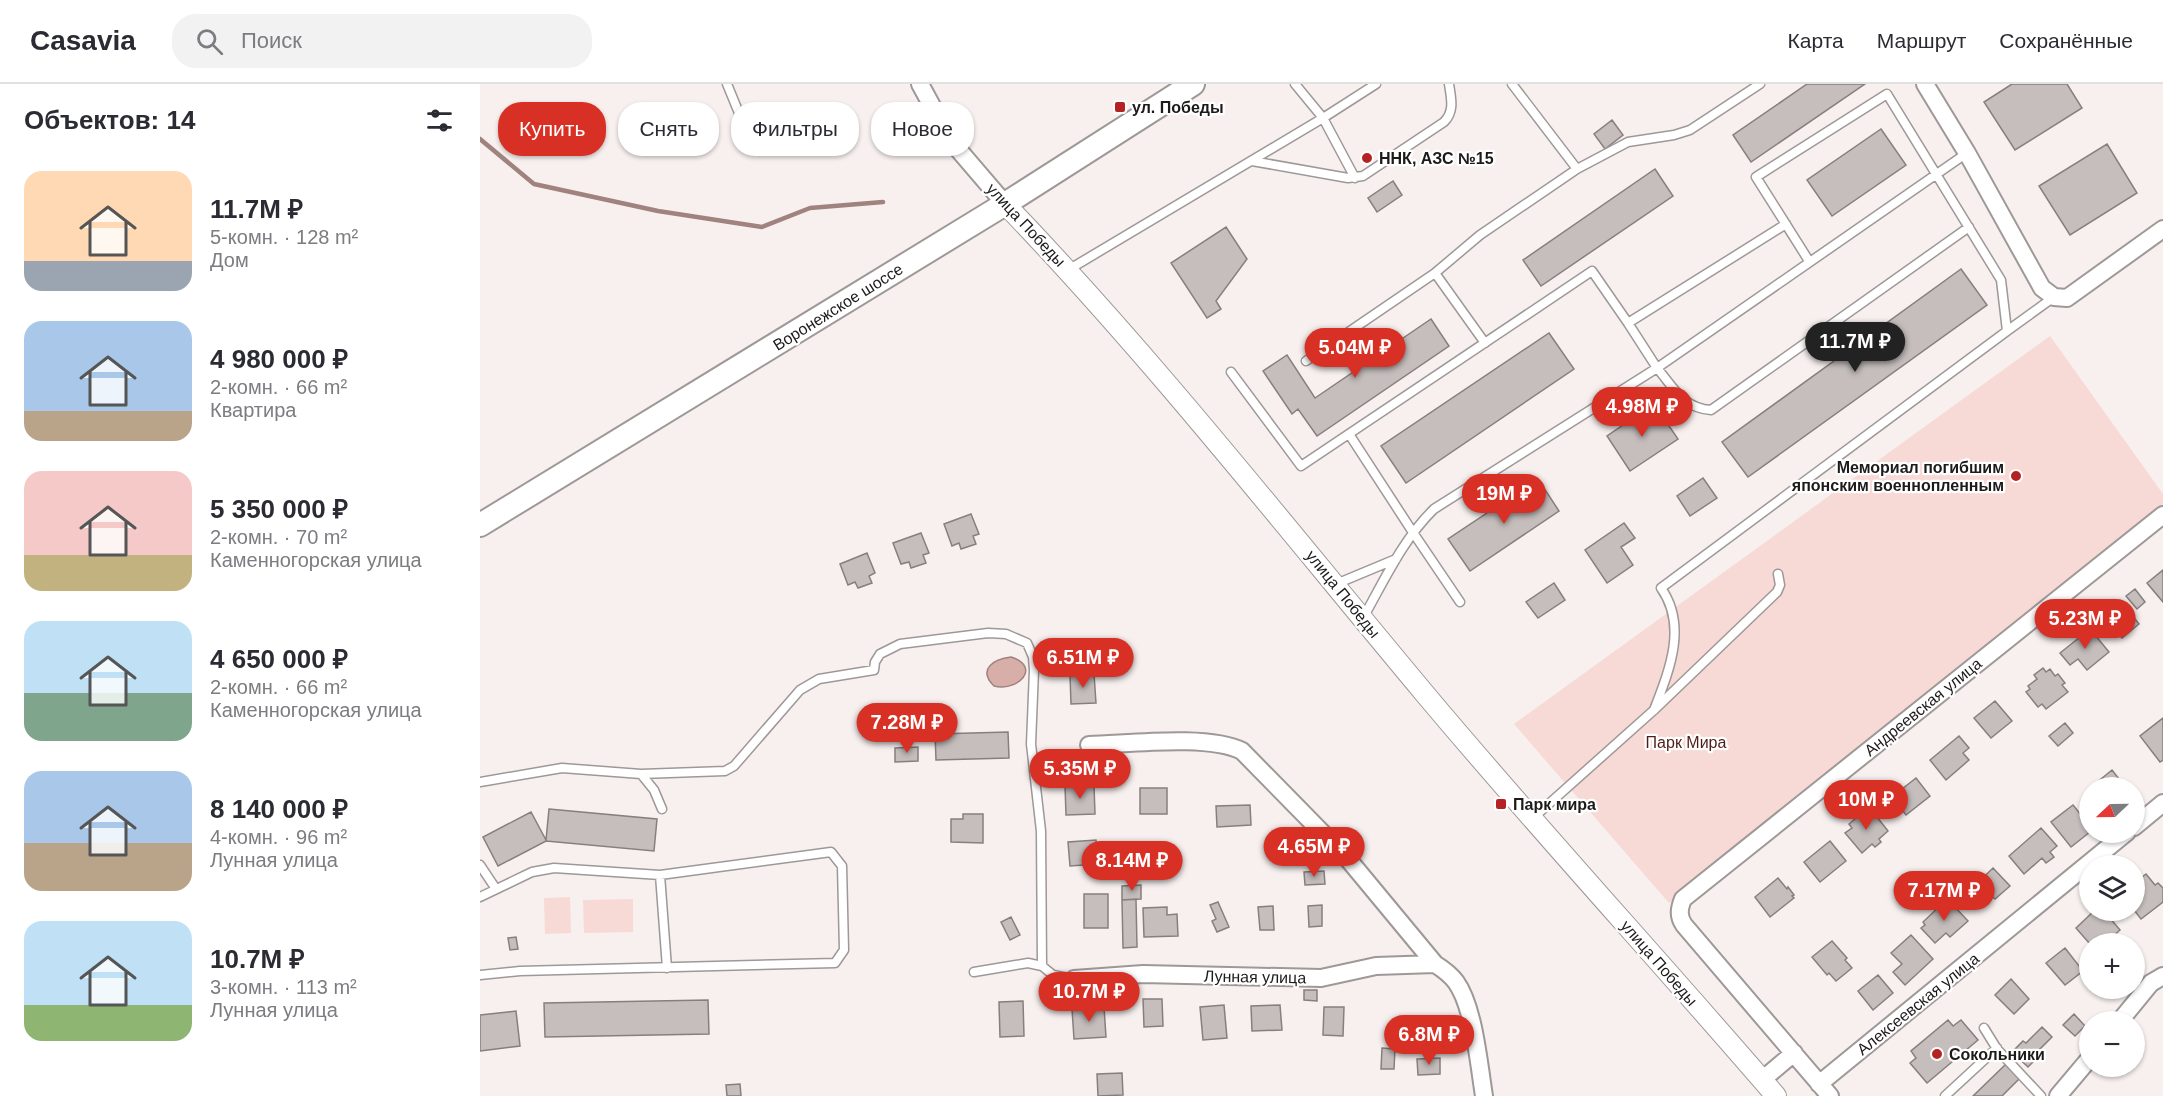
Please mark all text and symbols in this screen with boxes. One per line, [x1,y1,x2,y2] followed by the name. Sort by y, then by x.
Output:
[172,14,592,68] search box
[30,25,136,56] text: Casavia
[193,25,226,58] icon: search
[241,28,302,53] text: Поиск
[1788,29,1844,52] text: Карта
[1877,29,1966,52] text: Маршрут
[1999,29,2133,52] text: Сохранённые
[1132,99,1224,116] place label: ул. Победы
[1113,100,1127,114] marker: ул. Победы
[498,102,606,156] chip: Купить
[618,102,719,156] chip: Снять
[731,102,859,156] chip: Фильтры
[871,102,974,156] chip: Новое
[423,104,456,137] icon: filters
[24,105,195,135] text: Объектов: 14
[1379,150,1494,167] place label: ННК, АЗС №15
[1360,151,1374,165] marker: ННК, АЗС №15
[983,180,1069,270] street label: улица Победы
[210,194,303,224] text: 11.7M ₽
[72,195,144,267] icon: home
[210,226,358,248] text: 5-комн. · 128 m²
[210,249,249,271] text: Дом
[770,260,906,354] street label: Воронежское шоссе
[1800,322,1910,373] pin: 11.7M ₽
[1300,328,1410,379] pin: 5.04M ₽
[1819,330,1891,352] text: 11.7M ₽
[1319,336,1391,358] text: 5.04M ₽
[210,344,348,374] text: 4 980 000 ₽
[72,345,144,417] icon: home
[210,376,347,398] text: 2-комн. · 66 m²
[1587,387,1697,438] pin: 4.98M ₽
[1606,395,1678,417] text: 4.98M ₽
[210,399,296,421] text: Квартира
[1791,459,2004,494] place label: Мемориал погибшим японским военнопленным
[2009,469,2023,483] marker: Мемориал погибшим японским военнопленным
[1462,474,1546,525] pin: 19M ₽
[1476,482,1532,504] text: 19M ₽
[210,494,348,524] text: 5 350 000 ₽
[72,495,144,567] icon: home
[210,526,347,548] text: 2-комн. · 70 m²
[1303,547,1383,641] street label: улица Победы
[210,549,422,571] text: Каменногорская улица
[2030,599,2140,650] pin: 5.23M ₽
[2049,607,2121,629] text: 5.23M ₽
[1028,638,1138,689] pin: 6.51M ₽
[210,644,348,674] text: 4 650 000 ₽
[72,645,144,717] icon: home
[1047,646,1119,668] text: 6.51M ₽
[1861,655,1985,759] street label: Андреевская улица
[210,676,347,698] text: 2-комн. · 66 m²
[210,699,422,721] text: Каменногорская улица
[852,703,962,754] pin: 7.28M ₽
[871,711,943,733] text: 7.28M ₽
[1646,734,1727,751] park label: Парк Мира
[1025,749,1135,800] pin: 5.35M ₽
[1044,757,1116,779] text: 5.35M ₽
[2079,777,2145,843] north arrow
[2079,777,2145,1077] map controls
[1824,780,1908,831] pin: 10M ₽
[1838,788,1894,810] text: 10M ₽
[210,794,348,824] text: 8 140 000 ₽
[72,795,144,867] icon: home
[1513,796,1596,813] place label: Парк мира
[1494,797,1508,811] marker: Парк мира
[210,826,347,848] text: 4-комн. · 96 m²
[1259,827,1369,878] pin: 4.65M ₽
[1278,835,1350,857] text: 4.65M ₽
[1077,841,1187,892] pin: 8.14M ₽
[210,849,338,871] text: Лунная улица
[1096,849,1168,871] text: 8.14M ₽
[2079,855,2145,921] button: layers
[1889,871,1999,922] pin: 7.17M ₽
[1908,879,1980,901] text: 7.17M ₽
[1617,917,1701,1009] street label: улица Победы
[2079,933,2145,999] button: +
[210,944,305,974] text: 10.7M ₽
[72,945,144,1017] icon: home
[1854,950,1982,1058] street label: Алексеевская улица
[1204,968,1306,986] street label: Лунная улица
[1034,972,1144,1023] pin: 10.7M ₽
[210,976,357,998] text: 3-комн. · 113 m²
[1053,980,1125,1002] text: 10.7M ₽
[210,999,338,1021] text: Лунная улица
[2079,1011,2145,1077] button: −
[1380,1015,1478,1066] pin: 6.8M ₽
[1398,1023,1460,1045] text: 6.8M ₽
[1949,1046,2045,1063] place label: Сокольники
[1930,1047,1944,1061] marker: Сокольники

